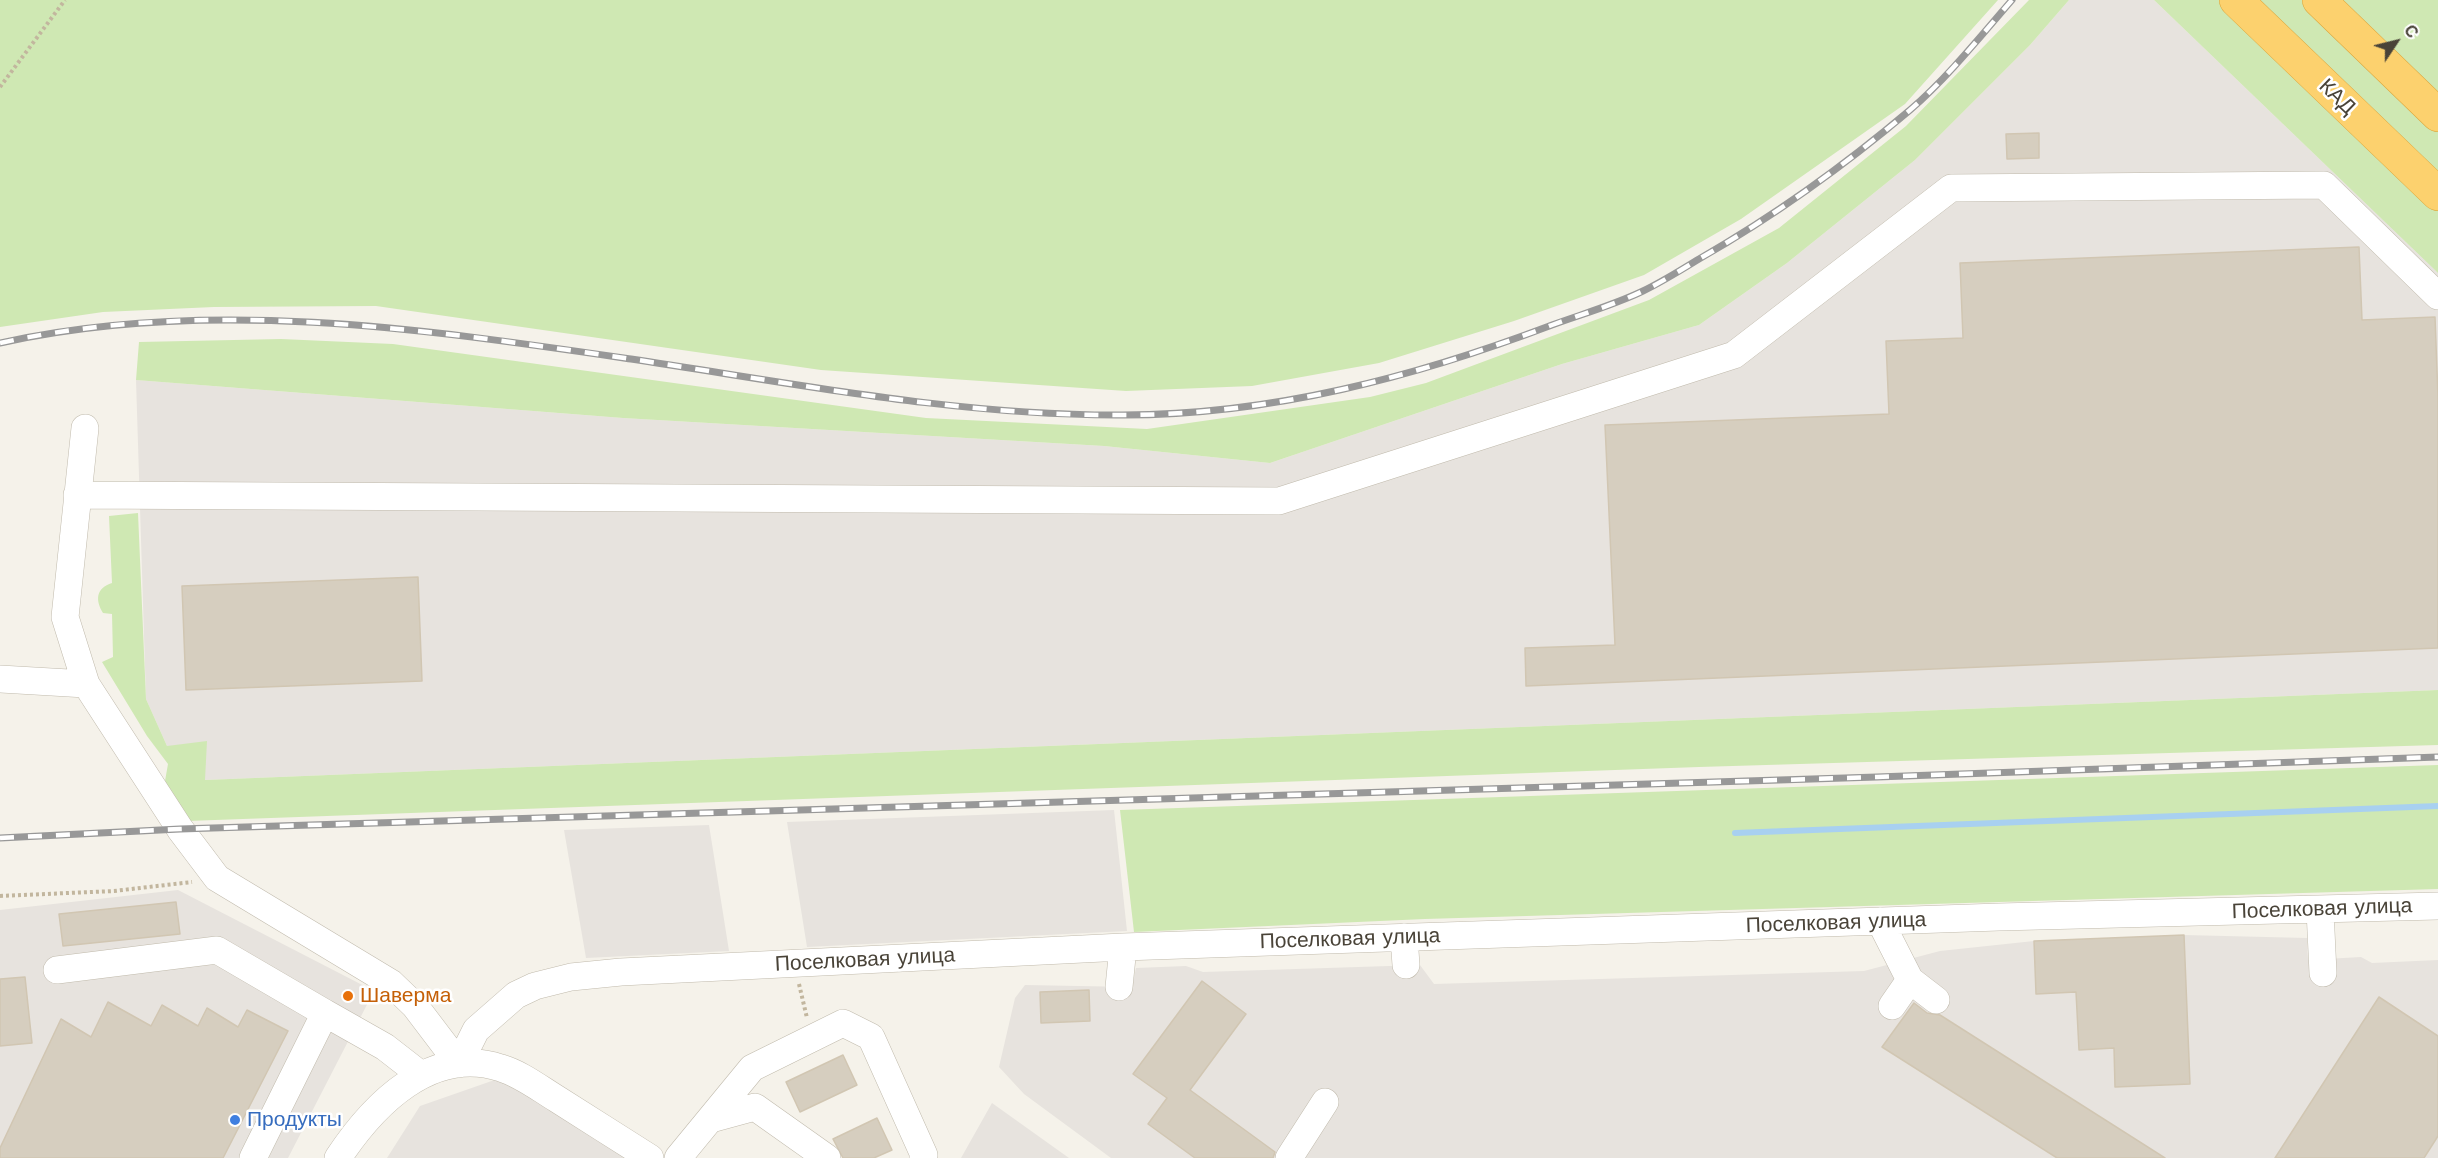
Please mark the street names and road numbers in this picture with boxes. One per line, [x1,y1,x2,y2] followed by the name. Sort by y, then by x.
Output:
[2313,74,2361,120] street label: КАД
[2231,893,2413,925] street label: Поселковая улица
[1745,907,1927,939] street label: Поселковая улица
[1259,923,1441,955] street label: Поселковая улица
[774,943,956,977] street label: Поселковая улица

